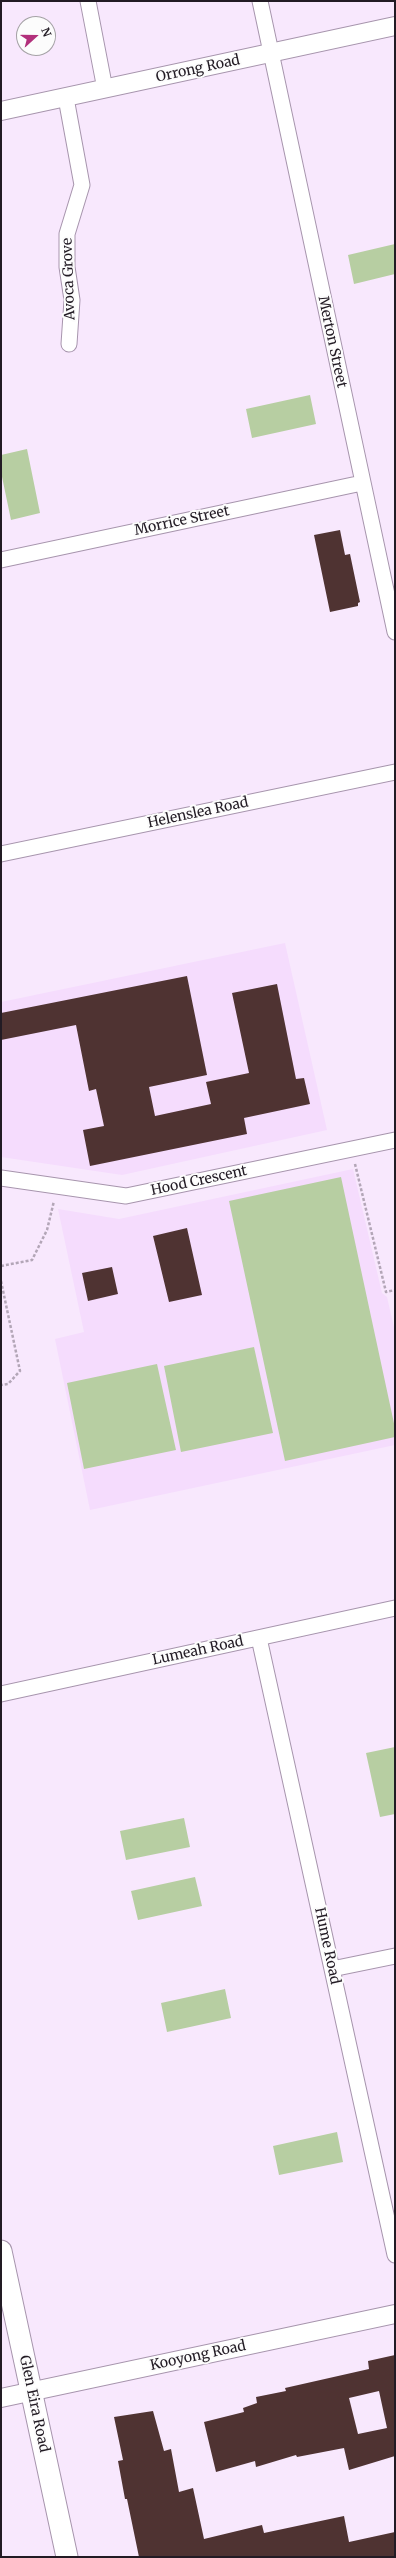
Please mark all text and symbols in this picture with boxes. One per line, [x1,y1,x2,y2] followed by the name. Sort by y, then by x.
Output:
[16,16,56,56] north arrow
[38,25,54,39] text: N
[154,52,242,86] street label: Orrong Road
[59,238,79,320] street label: Avoca Grove
[314,295,350,389] street label: Merton Street
[133,503,231,539] street label: Morrice Street
[146,794,250,832] street label: Helenslea Road
[149,1163,249,1199] street label: Hood Crescent
[151,1633,245,1669] street label: Lumeah Road
[311,1906,343,1986] street label: Hume Road
[149,2338,247,2374] street label: Kooyong Road
[16,2354,52,2454] street label: Glen Eira Road

